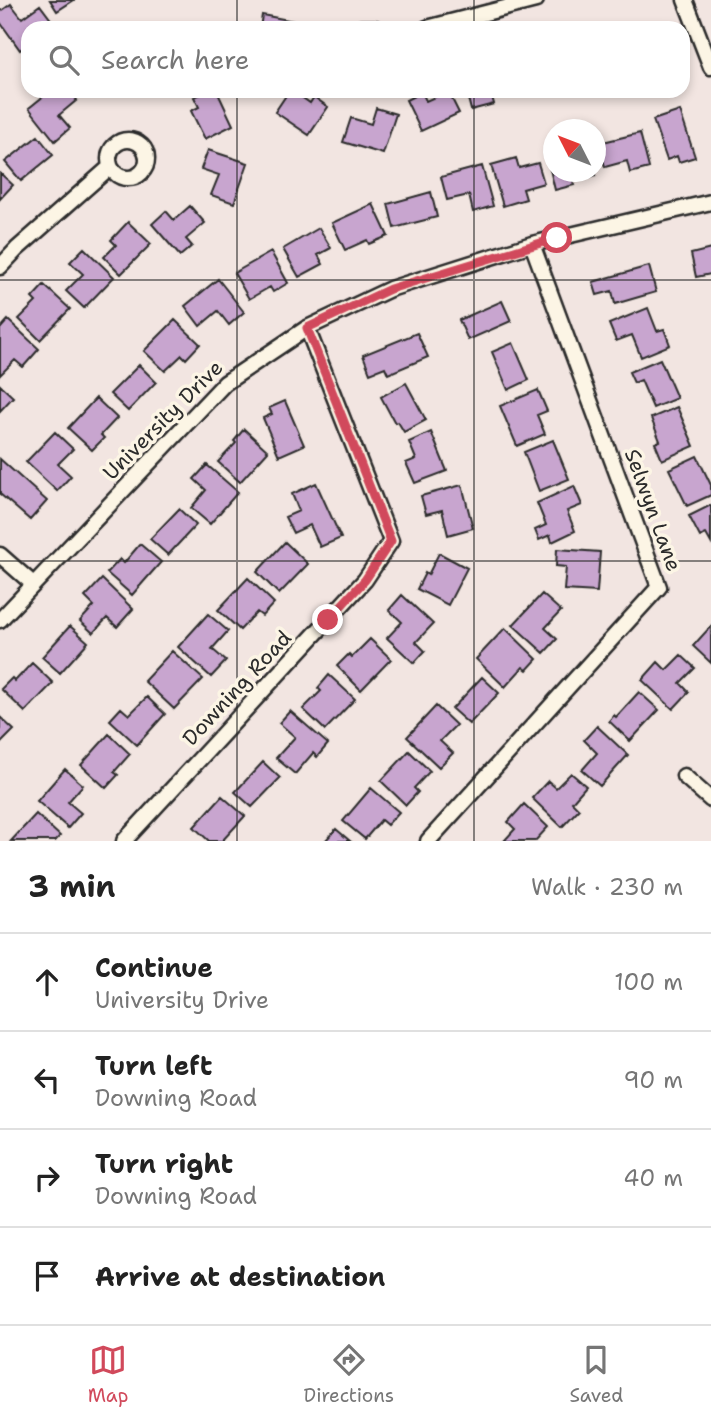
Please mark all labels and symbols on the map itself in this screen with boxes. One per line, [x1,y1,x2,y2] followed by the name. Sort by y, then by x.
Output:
[543,119,606,182] north arrow
[541,222,572,253] route start
[97,354,229,486] street label: University Drive
[618,445,688,575] street label: Selwyn Lane
[312,604,343,635] route end
[176,624,298,752] street label: Downing Road

